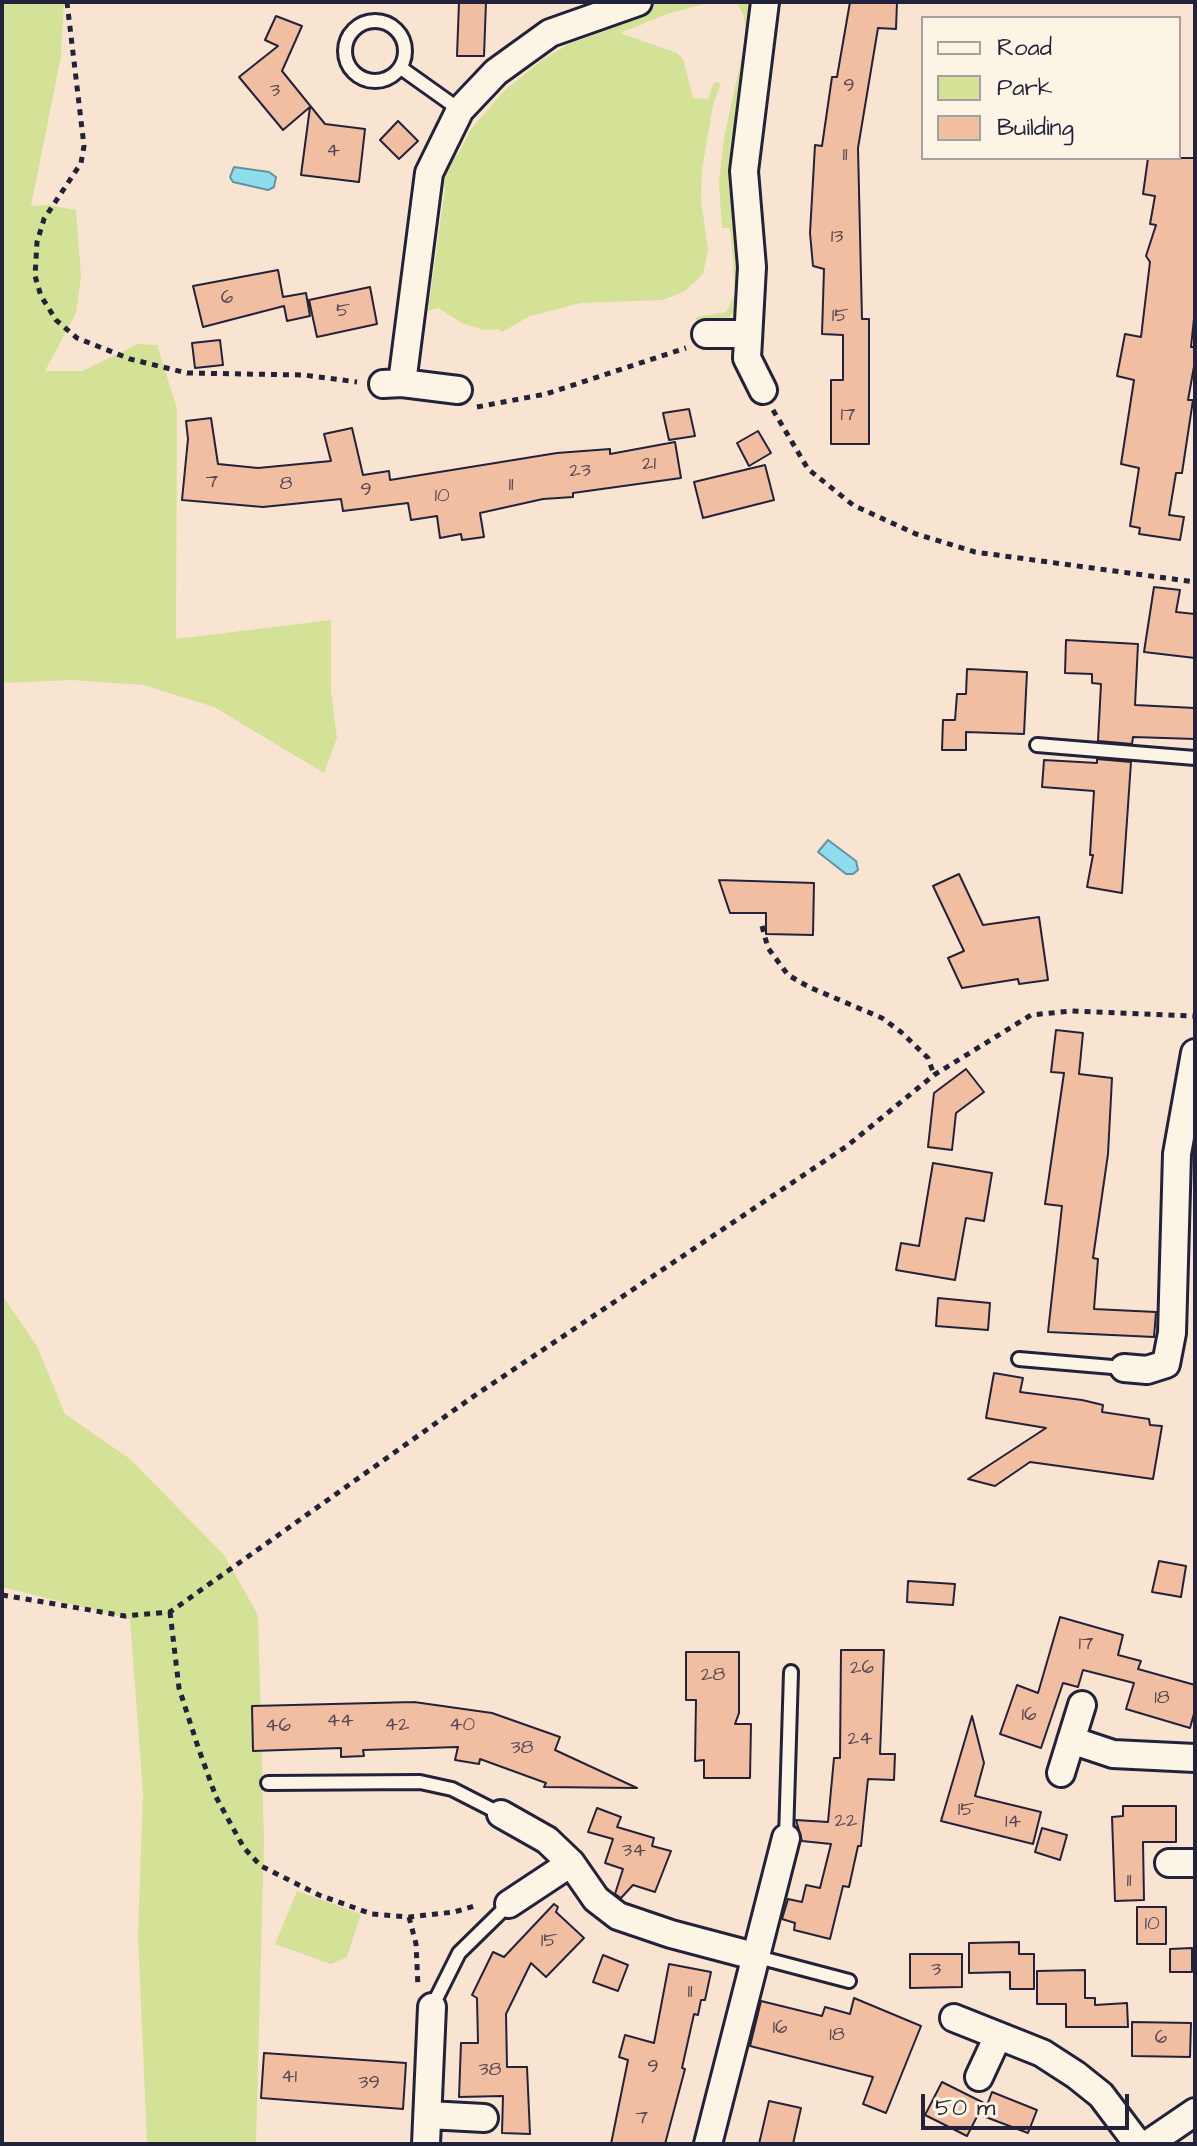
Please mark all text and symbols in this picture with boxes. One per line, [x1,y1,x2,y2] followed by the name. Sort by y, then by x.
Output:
[921,16,1181,160] legend
[997,31,1052,65] text: Road
[997,71,1053,105] text: Park
[843,75,855,99] house number: 9
[270,80,280,104] house number: 3
[997,111,1074,145] text: Building
[326,140,340,164] house number: 4
[842,144,848,168] house number: 11
[831,226,843,250] house number: 13
[221,287,233,311] house number: 6
[336,300,350,324] house number: 5
[832,305,848,329] house number: 15
[841,404,855,428] house number: 17
[642,453,656,477] house number: 21
[569,460,591,484] house number: 23
[206,471,218,495] house number: 7
[280,473,292,497] house number: 8
[508,474,514,498] house number: 11
[360,479,372,503] house number: 9
[434,485,450,509] house number: 10
[1079,1633,1093,1657] house number: 17
[850,1657,874,1681] house number: 26
[701,1664,725,1688] house number: 28
[1154,1687,1170,1711] house number: 18
[1021,1704,1037,1728] house number: 16
[326,1710,354,1734] house number: 44
[384,1714,410,1738] house number: 42
[449,1714,475,1738] house number: 40
[265,1715,291,1739] house number: 46
[847,1728,873,1752] house number: 24
[510,1737,534,1761] house number: 38
[958,1799,974,1823] house number: 15
[835,1810,857,1834] house number: 22
[1005,1811,1021,1835] house number: 14
[622,1840,646,1864] house number: 34
[1126,1870,1132,1894] house number: 11
[1144,1913,1160,1937] house number: 10
[541,1930,557,1954] house number: 15
[931,1959,941,1983] house number: 3
[687,1981,693,2005] house number: 11
[772,2017,788,2041] house number: 16
[829,2024,845,2048] house number: 18
[1155,2027,1167,2051] house number: 6
[647,2056,659,2080] house number: 9
[478,2059,502,2083] house number: 38
[281,2066,297,2090] house number: 41
[358,2072,380,2096] house number: 39
[925,2078,1133,2128] scale bar
[935,2091,995,2125] text: 50 m
[636,2107,648,2131] house number: 7

